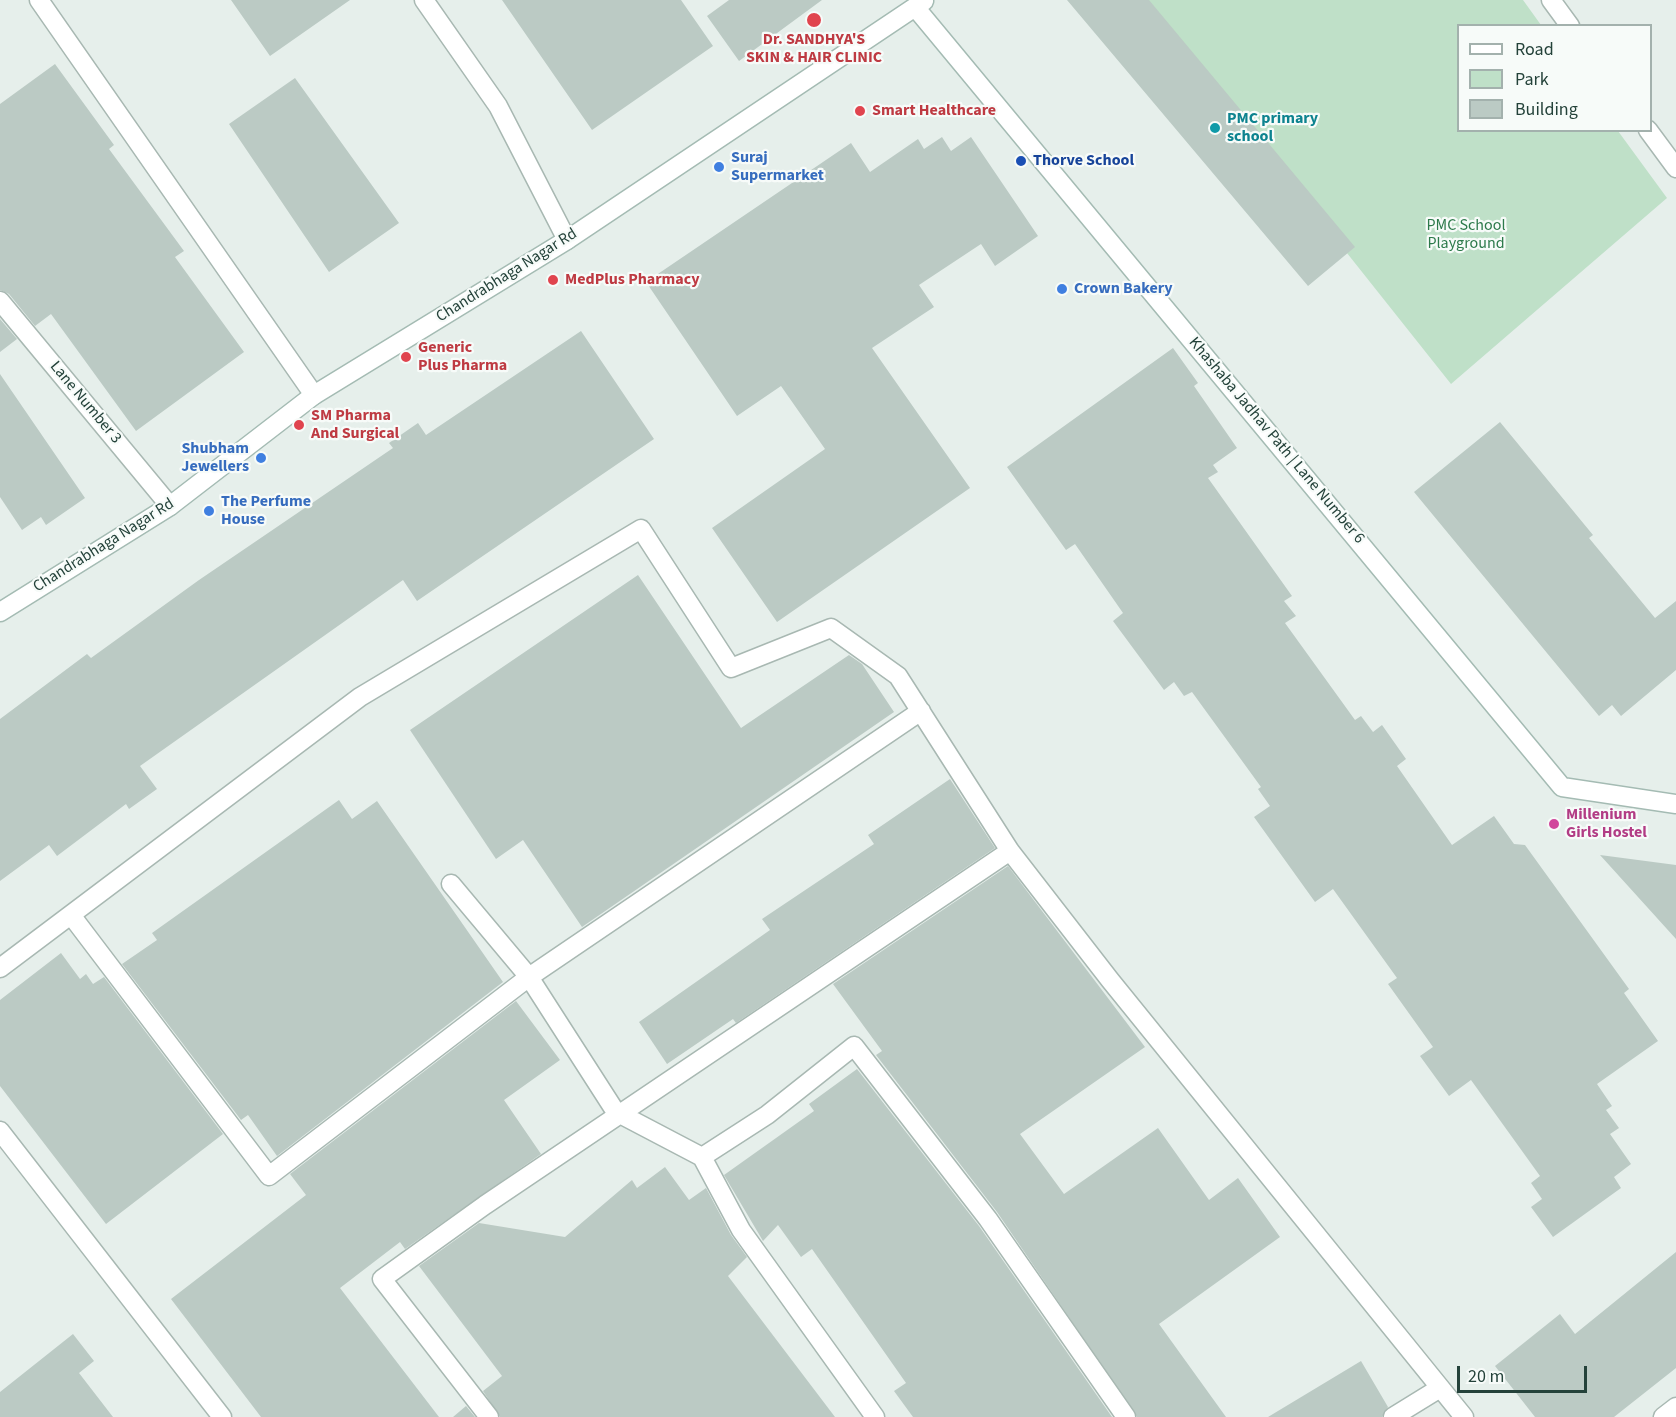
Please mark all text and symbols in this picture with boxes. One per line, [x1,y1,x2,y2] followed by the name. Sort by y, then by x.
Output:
[805,11,823,29] marker: Dr. SANDHYA'S SKIN & HAIR CLINIC
[1457,24,1652,132] legend
[746,30,882,68] place label: Dr. SANDHYA'S SKIN & HAIR CLINIC
[1515,37,1554,62] text: Road
[1515,67,1549,92] text: Park
[1515,97,1578,122] text: Building
[872,101,996,121] place label: Smart Healthcare
[853,104,867,118] marker: Smart Healthcare
[1227,109,1318,147] place label: PMC primary school
[1208,121,1222,135] marker: PMC primary school
[731,148,824,186] place label: Suraj Supermarket
[1033,151,1134,171] place label: Thorve School
[1014,154,1028,168] marker: Thorve School
[712,160,726,174] marker: Suraj Supermarket
[1427,216,1505,254] park label: PMC School Playground
[433,225,581,327] street label: Chandrabhaga Nagar Rd
[565,270,700,290] place label: MedPlus Pharmacy
[546,273,560,287] marker: MedPlus Pharmacy
[1074,279,1173,299] place label: Crown Bakery
[1055,282,1069,296] marker: Crown Bakery
[1184,334,1368,548] street label: Khashaba Jadhav Path | Lane Number 6
[418,338,507,376] place label: Generic Plus Pharma
[399,350,413,364] marker: Generic Plus Pharma
[45,358,125,448] street label: Lane Number 3
[311,406,399,444] place label: SM Pharma And Surgical
[292,418,306,432] marker: SM Pharma And Surgical
[181,439,249,477] place label: Shubham Jewellers
[254,451,268,465] marker: Shubham Jewellers
[221,492,311,530] place label: The Perfume House
[30,495,178,597] street label: Chandrabhaga Nagar Rd
[202,504,216,518] marker: The Perfume House
[1566,805,1647,843] place label: Millenium Girls Hostel
[1547,817,1561,831] marker: Millenium Girls Hostel
[1460,1354,1590,1392] scale bar
[1468,1364,1504,1389] text: 20 m

